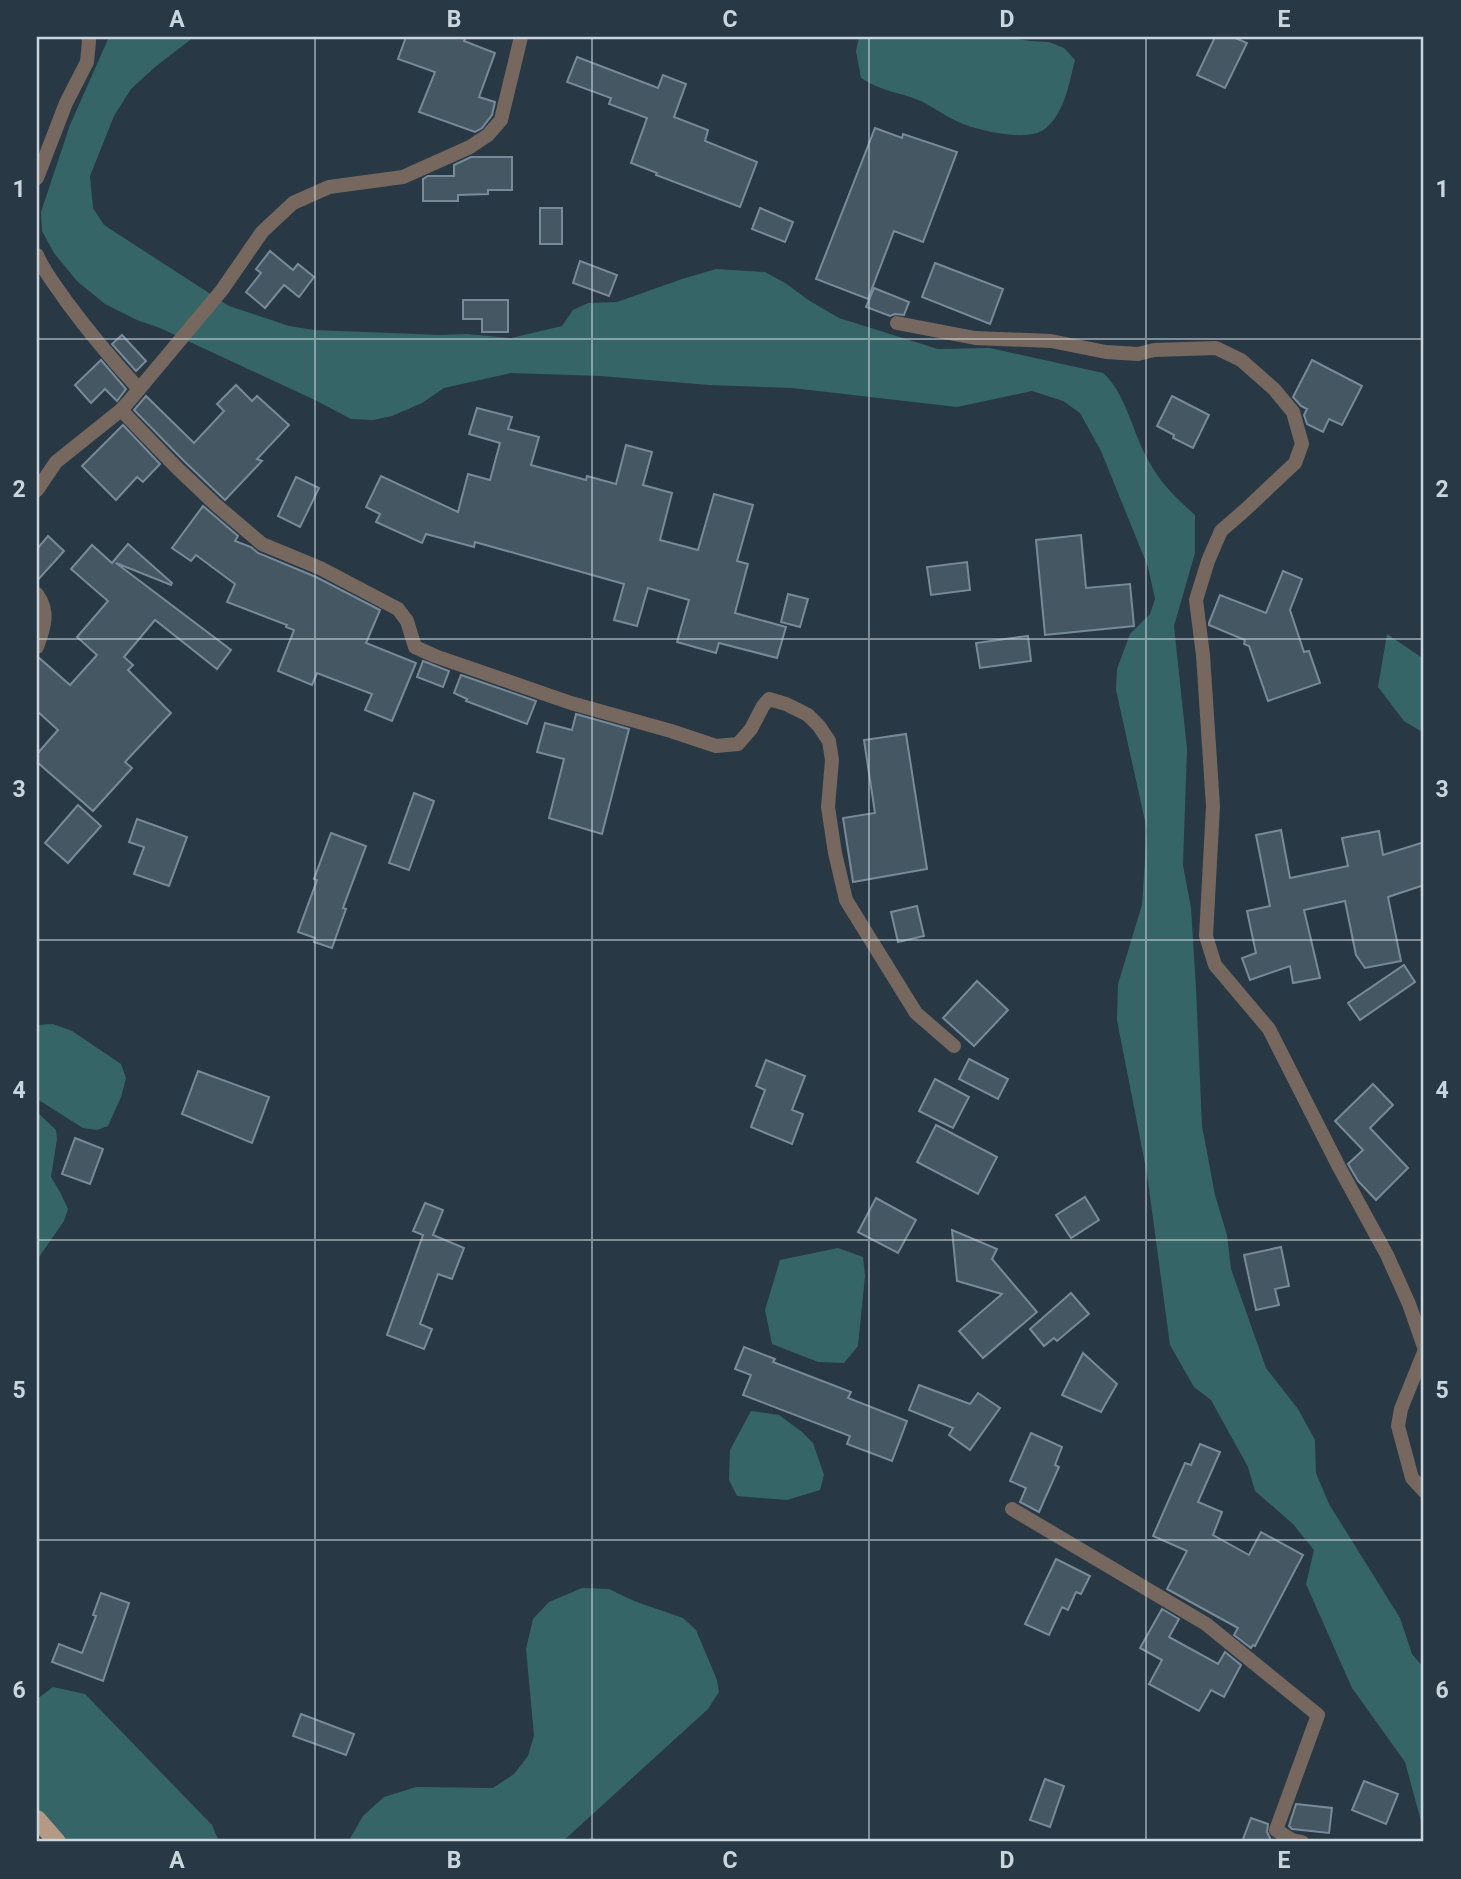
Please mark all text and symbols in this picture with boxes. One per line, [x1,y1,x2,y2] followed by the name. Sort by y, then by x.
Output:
[169,6,185,33] text: A
[447,6,461,33] text: B
[722,6,738,33] text: C
[1000,6,1014,33] text: D
[1278,6,1291,33] text: E
[12,176,26,203] text: 1
[1435,176,1449,203] text: 1
[12,476,26,503] text: 2
[1435,476,1449,503] text: 2
[12,776,26,803] text: 3
[1435,776,1449,803] text: 3
[12,1077,26,1104] text: 4
[1435,1077,1449,1104] text: 4
[12,1377,26,1404] text: 5
[1435,1377,1449,1404] text: 5
[12,1677,26,1704] text: 6
[1435,1677,1449,1704] text: 6
[169,1847,185,1874] text: A
[447,1847,461,1874] text: B
[722,1847,738,1874] text: C
[1000,1847,1014,1874] text: D
[1278,1847,1291,1874] text: E

